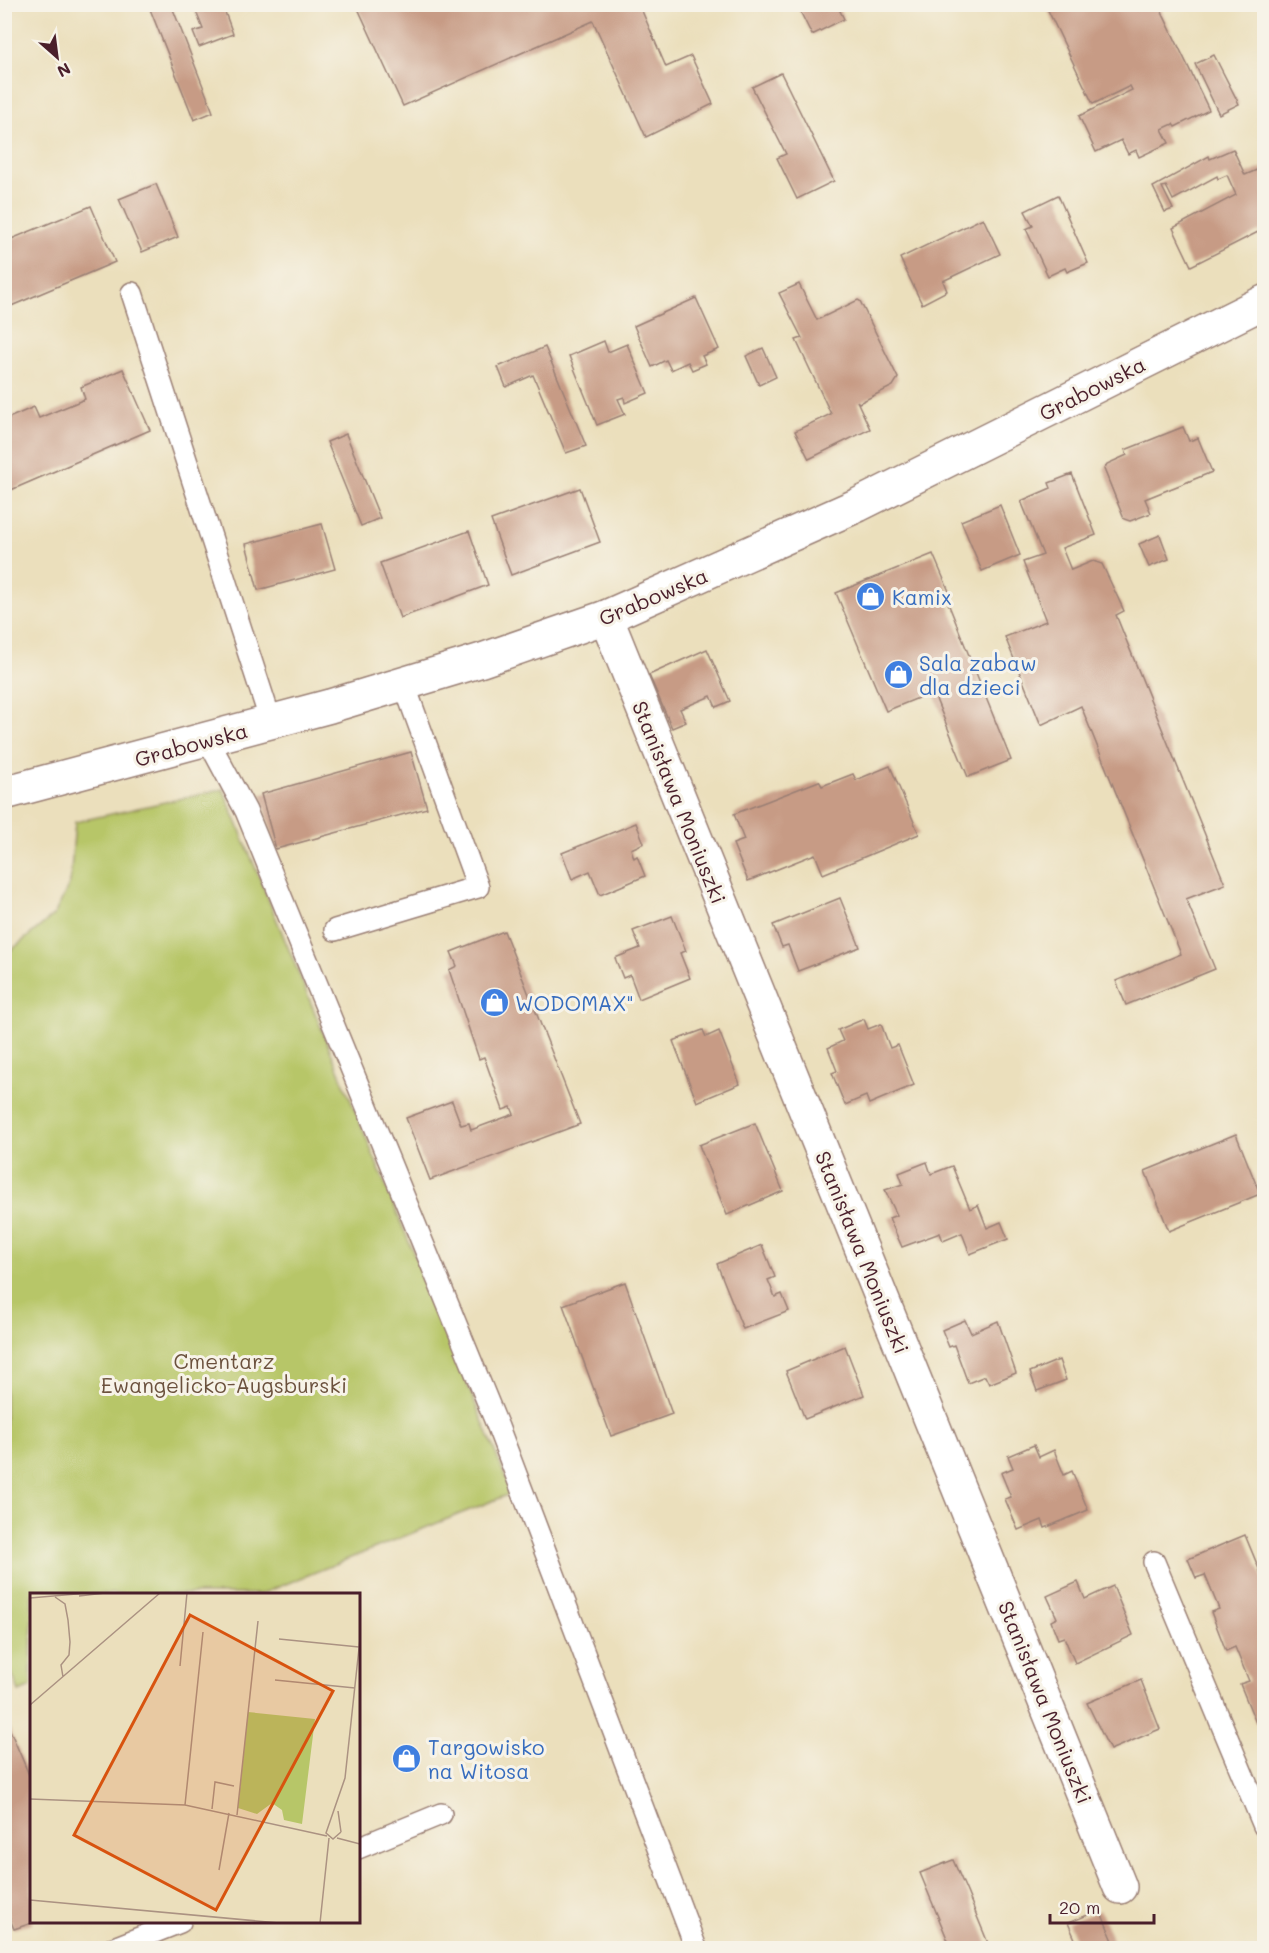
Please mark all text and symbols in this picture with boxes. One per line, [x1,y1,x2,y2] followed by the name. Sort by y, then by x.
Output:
[27,27,87,87] north arrow
[54,59,75,83] text: N
[1034,350,1150,426] street label: Grabowska
[594,561,712,631] street label: Grabowska
[855,580,887,612] shop icon: Kamix
[892,583,952,610] place label: Kamix
[919,649,1037,700] place label: Sala zabaw dla dzieci
[882,658,914,690] shop icon: Sala zabaw dla dzieci
[627,697,733,907] street label: Stanisława Moniuszki
[132,716,250,772] street label: Grabowska
[478,986,510,1018] shop icon: WODOMAX"
[515,989,634,1016] place label: WODOMAX"
[810,1147,916,1357] street label: Stanisława Moniuszki
[101,1347,347,1398] park label: Cmentarz Ewangelicko-Augsburski
[30,1593,360,1923] inset map
[993,1597,1099,1807] street label: Stanisława Moniuszki
[428,1733,545,1784] place label: Targowisko na Witosa
[391,1742,423,1774] shop icon: Targowisko na Witosa
[1050,1887,1154,1925] scale bar
[1059,1895,1100,1919] text: 20 m

